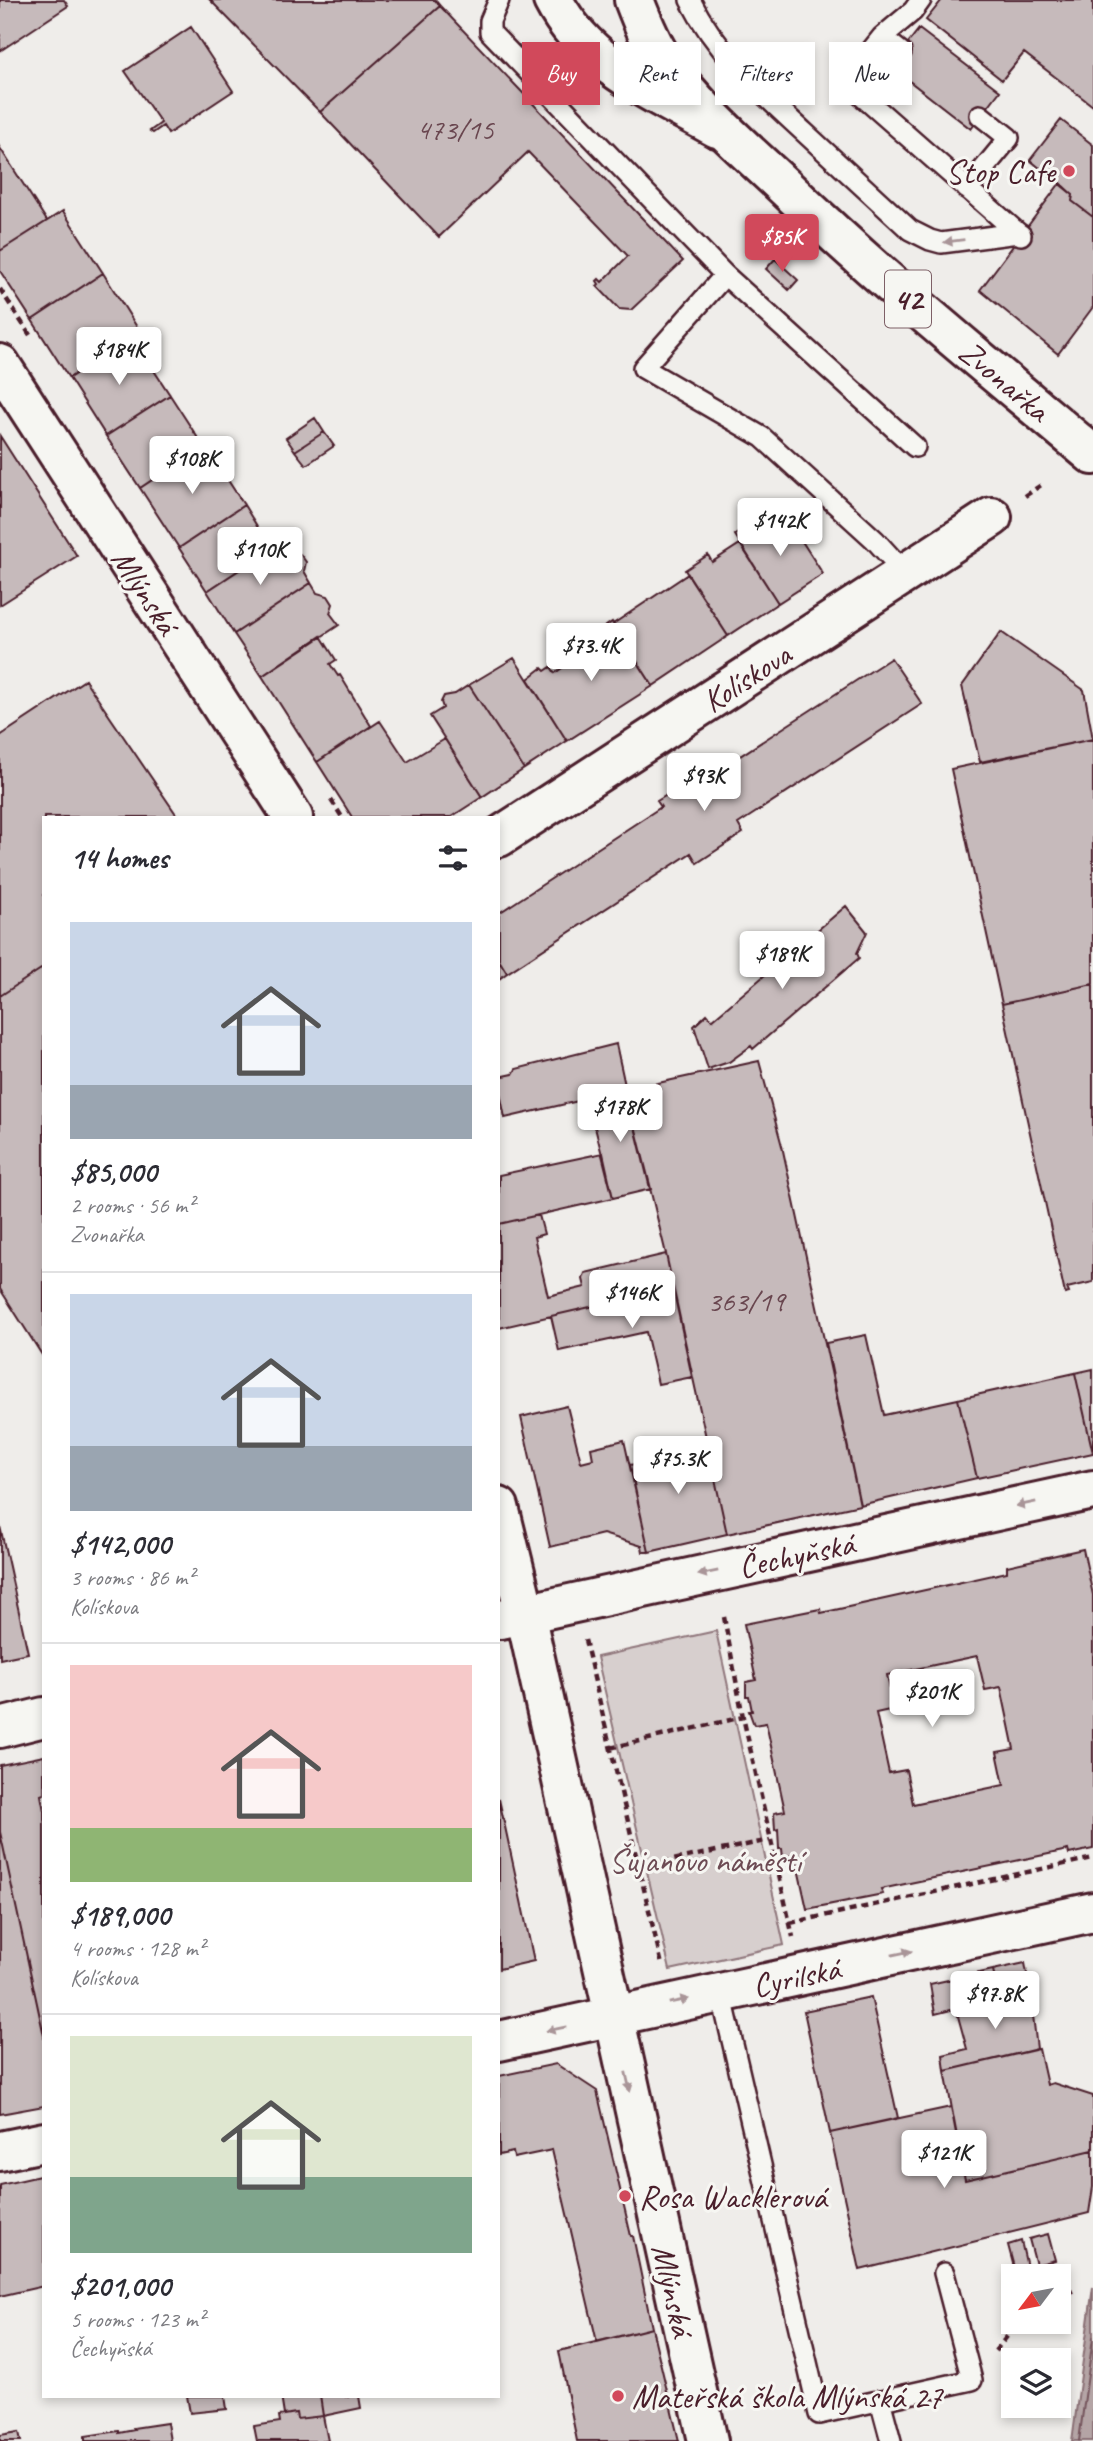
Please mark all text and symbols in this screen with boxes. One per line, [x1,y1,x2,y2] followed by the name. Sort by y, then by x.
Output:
[522,42,600,105] chip: Buy
[614,42,701,105] chip: Rent
[715,42,815,105] chip: Filters
[829,42,912,105] chip: New
[416,110,495,148] house number: 473/15
[946,151,1057,193] place label: Stop Cafe
[1061,163,1077,179] marker: Stop Cafe
[741,215,823,274] pin: $85K
[761,222,803,251] text: $85K
[942,236,964,247] one-way arrow
[885,270,931,328] road number: 42
[70,328,168,387] pin: $184K
[950,331,1060,432] street label: Zvonařka
[92,335,146,364] text: $184K
[143,436,241,496] pin: $108K
[165,444,219,473] text: $108K
[731,498,829,558] pin: $142K
[753,506,807,535] text: $142K
[211,528,309,587] pin: $110K
[233,535,287,564] text: $110K
[102,541,190,645] street label: Mlýnská
[534,624,648,683] pin: $73.4K
[562,631,620,660] text: $73.4K
[694,633,800,722] street label: Kolískova
[663,754,745,813] pin: $93K
[683,761,725,790] text: $93K
[70,839,168,877] text: 14 homes
[434,839,472,877] icon: filters
[733,932,831,991] pin: $189K
[756,939,808,968] text: $189K
[208,968,334,1094] icon: home
[571,1084,669,1144] pin: $178K
[594,1092,647,1121] text: $178K
[70,1153,156,1191] text: $85,000
[70,1191,194,1220] text: 2 rooms · 56 m²
[70,1220,144,1249] text: Zvonařka
[583,1270,681,1330] pin: $146K
[605,1278,659,1307] text: $146K
[707,1282,787,1320] house number: 363/19
[208,1340,334,1466] icon: home
[621,1436,735,1496] pin: $75.3K
[649,1444,707,1473] text: $75.3K
[1015,1499,1037,1510] one-way arrow
[735,1522,861,1588] street label: Čechyňská
[70,1525,170,1563] text: $142,000
[70,1563,194,1592] text: 3 rooms · 86 m²
[697,1568,719,1579] one-way arrow
[70,1592,138,1621] text: Kolískova
[883,1670,981,1729] pin: $201K
[905,1677,959,1706] text: $201K
[208,1711,334,1837] icon: home
[609,1840,808,1882] park label: Šujanovo náměstí
[70,1896,170,1934] text: $189,000
[70,1934,205,1963] text: 4 rooms · 128 m²
[749,1947,847,2007] street label: Cyrilská
[891,1948,913,1959] one-way arrow
[70,1963,138,1992] text: Kolískova
[938,1972,1052,2031] pin: $97.8K
[966,1979,1024,2008] text: $97.8K
[669,1996,691,2007] one-way arrow
[545,2023,567,2034] one-way arrow
[622,2071,633,2093] one-way arrow
[208,2082,334,2208] icon: home
[895,2130,993,2190] pin: $121K
[917,2138,971,2167] text: $121K
[639,2176,830,2218] place label: Rosa Wacklerová
[617,2188,633,2204] marker: Rosa Wacklerová
[642,2240,705,2344] street label: Mlýnská
[1001,2264,1071,2334] north arrow
[1001,2264,1071,2418] map controls
[70,2267,170,2305] text: $201,000
[70,2305,205,2334] text: 5 rooms · 123 m²
[70,2334,152,2363] text: Čechyňská
[1001,2348,1071,2418] button: layers
[632,2376,944,2418] place label: Mateřská škola Mlýnská 27
[610,2388,626,2404] marker: Mateřská škola Mlýnská 27

